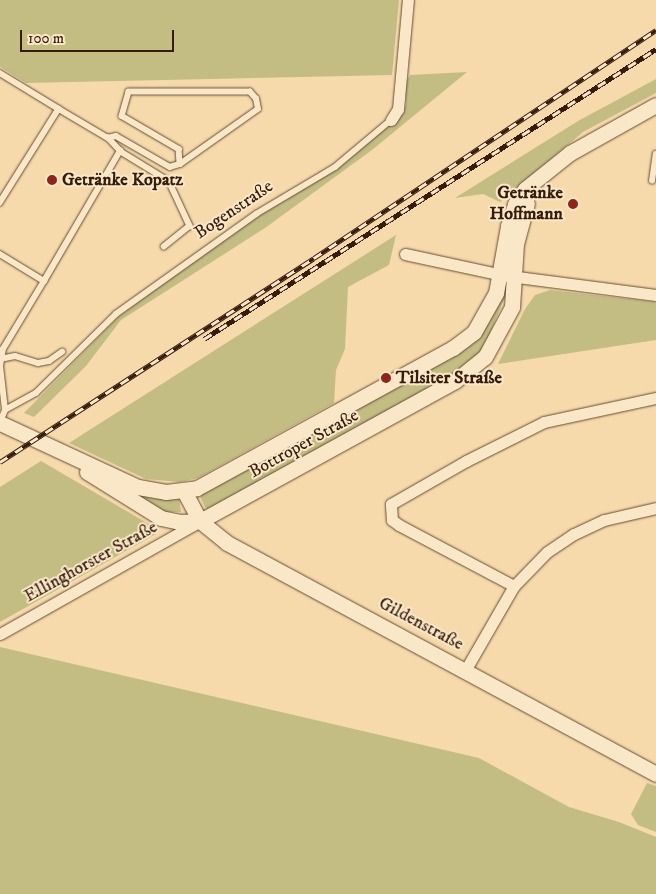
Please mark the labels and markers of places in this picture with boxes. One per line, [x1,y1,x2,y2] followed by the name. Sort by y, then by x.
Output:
[62,169,183,191] place label: Getränke Kopatz
[46,174,58,186] marker: Getränke Kopatz
[489,183,563,225] place label: Getränke Hoffmann
[567,198,579,210] marker: Getränke Hoffmann
[396,367,502,389] place label: Tilsiter Straße
[380,372,392,384] marker: Tilsiter Straße

